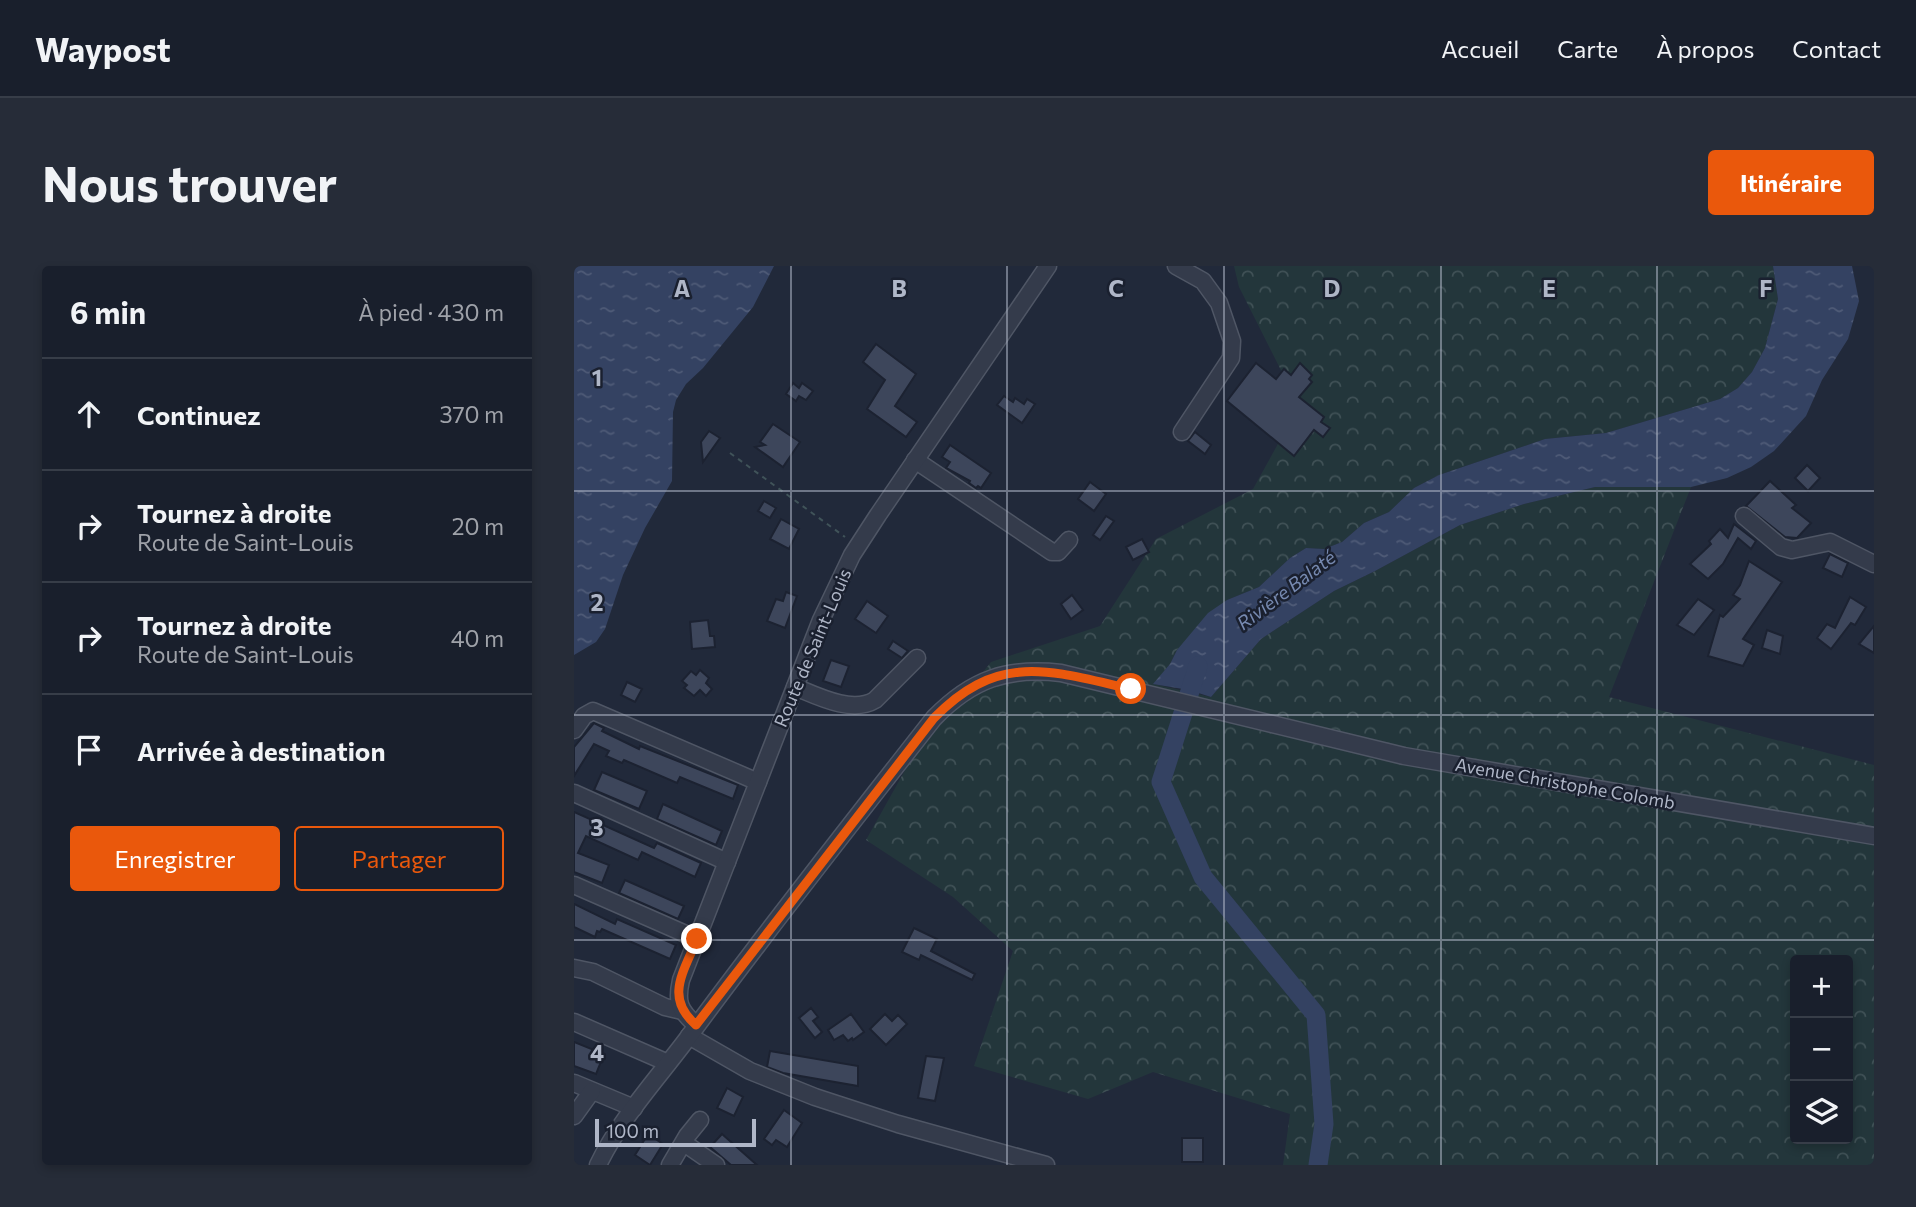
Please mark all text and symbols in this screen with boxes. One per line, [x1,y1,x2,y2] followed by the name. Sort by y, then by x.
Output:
[35,28,171,69] text: Waypost
[1441,34,1519,63] text: Accueil
[1557,34,1618,63] text: Carte
[1656,34,1754,63] text: À propos
[1792,34,1881,63] text: Contact
[1708,150,1874,215] button: Itinéraire
[42,152,337,212] text: Nous trouver
[674,274,691,302] text: A
[891,274,907,302] text: B
[1108,274,1124,302] text: C
[1324,274,1341,302] text: D
[1542,274,1556,302] text: E
[1759,274,1773,302] text: F
[70,293,146,330] text: 6 min
[358,298,504,326] text: À pied · 430 m
[592,363,602,391] text: 1
[70,395,108,433] icon: ahead
[137,399,261,430] text: Continuez
[439,400,504,428] text: 370 m
[137,497,332,528] text: Tournez à droite
[70,507,108,545] icon: right
[452,512,504,540] text: 20 m
[137,528,354,556] text: Route de Saint-Louis
[1232,544,1340,634] water label: Rivière Balaté
[769,565,855,730] street label: Route de Saint-Louis
[590,588,604,616] text: 2
[137,609,332,640] text: Tournez à droite
[70,619,108,657] icon: right
[451,624,504,652] text: 40 m
[137,640,354,668] text: Route de Saint-Louis
[1115,673,1146,704] route start
[70,731,108,769] icon: arrive
[137,735,385,766] text: Arrivée à destination
[1454,753,1677,813] street label: Avenue Christophe Colomb
[590,813,604,841] text: 3
[70,826,280,891] button: Enregistrer
[294,826,504,891] button: Partager
[681,923,712,954] route end
[1790,955,1853,1144] map controls
[1790,955,1853,1018] button: +
[1790,1018,1853,1081] button: −
[590,1038,604,1066] text: 4
[1790,1081,1853,1144] button: layers
[595,1116,756,1148] scale bar
[606,1119,659,1142] text: 100 m

